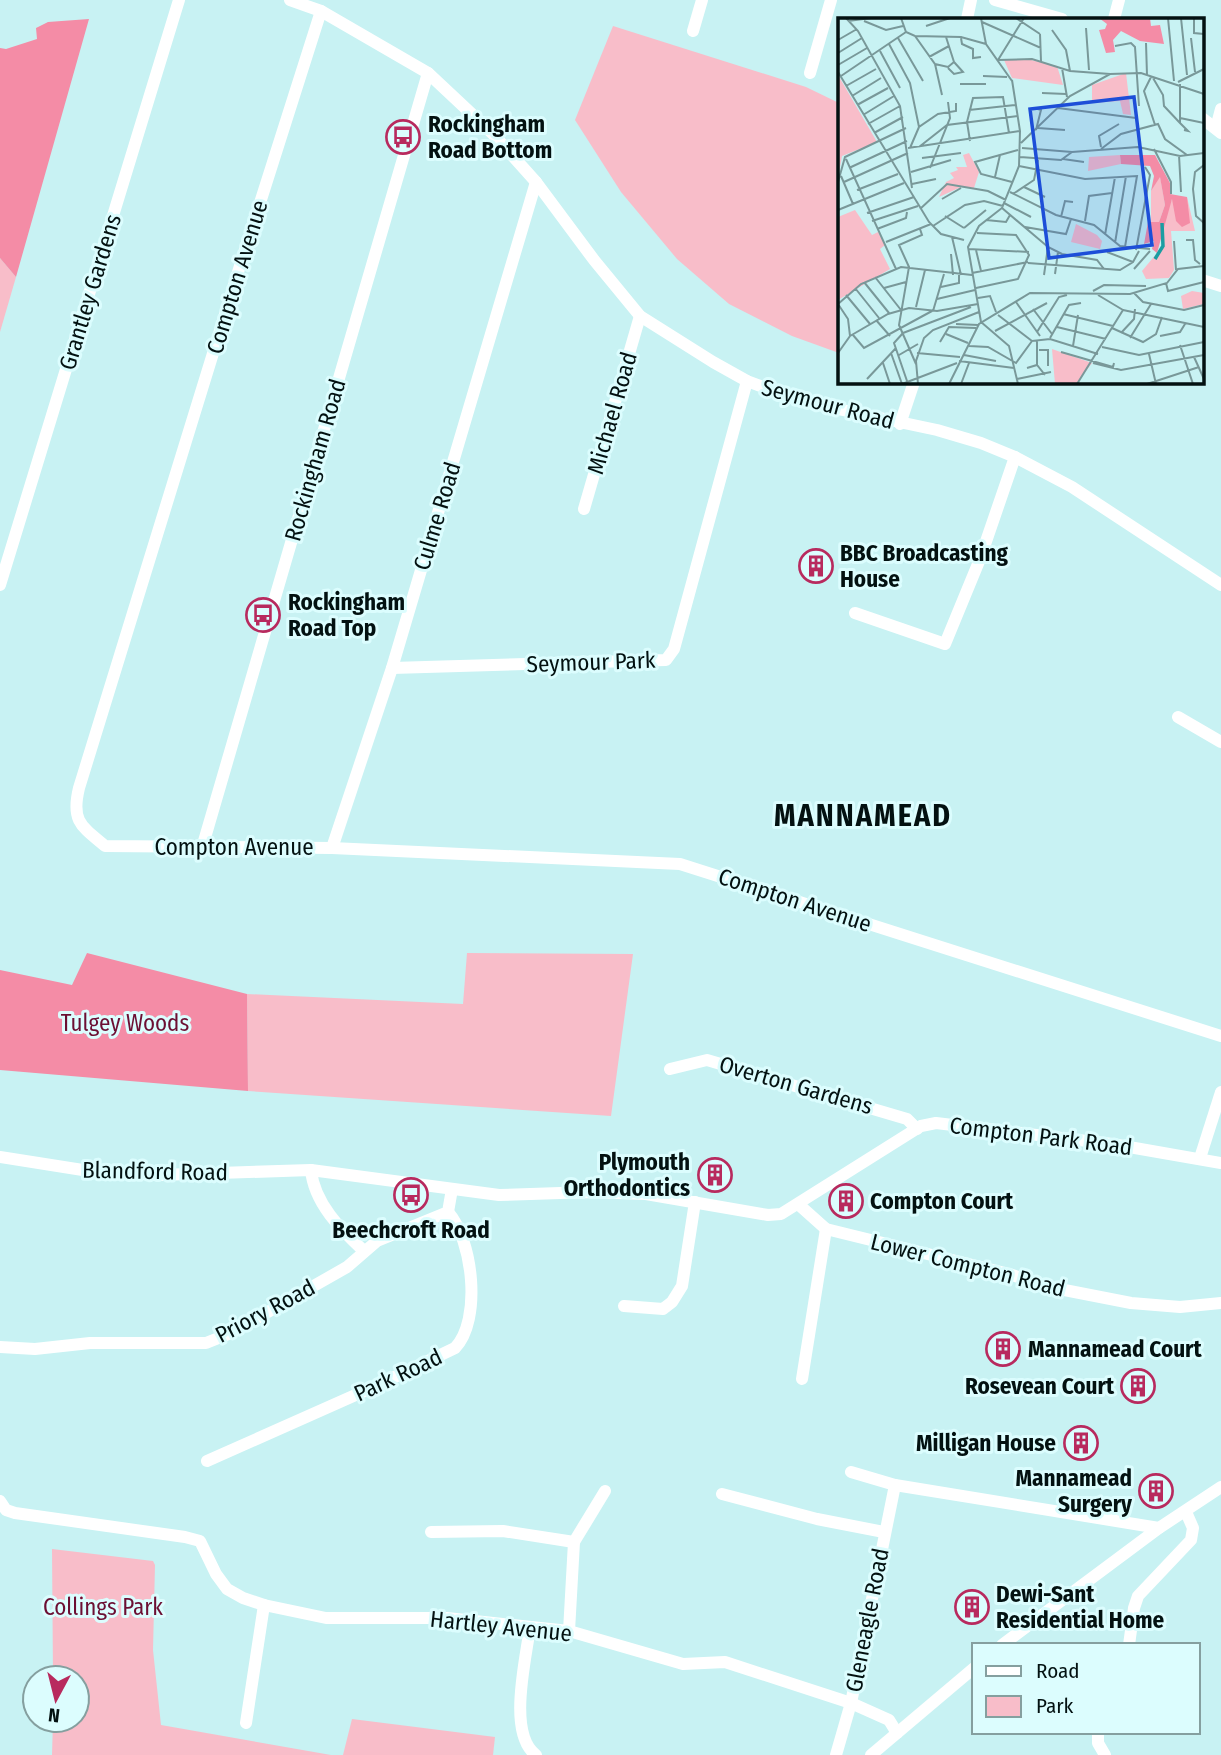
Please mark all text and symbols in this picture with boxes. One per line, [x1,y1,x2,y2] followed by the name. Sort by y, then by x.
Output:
[838,18,1204,383] inset map
[428,110,552,164] place label: Rockingham Road Bottom
[384,118,422,156] bus stop icon: Rockingham Road Bottom
[200,197,274,357] street label: Compton Avenue
[53,211,127,373] street label: Grantley Gardens
[581,349,643,477] street label: Michael Road
[759,373,897,435] street label: Seymour Road
[278,376,352,544] street label: Rockingham Road
[407,459,467,573] street label: Culme Road
[840,539,1009,593] place label: BBC Broadcasting House
[797,547,835,585] building icon: BBC Broadcasting House
[288,588,405,642] place label: Rockingham Road Top
[244,596,282,634] bus stop icon: Rockingham Road Top
[526,646,656,678] street label: Seymour Park
[774,798,952,834] district label: MANNAMEAD
[154,833,314,861] street label: Compton Avenue
[715,862,875,938] street label: Compton Avenue
[61,1009,189,1037] park label: Tulgey Woods
[716,1050,876,1120] street label: Overton Gardens
[948,1111,1134,1161] street label: Compton Park Road
[564,1148,690,1202] place label: Plymouth Orthodontics
[82,1156,228,1186] street label: Blandford Road
[696,1156,734,1194] building icon: Plymouth Orthodontics
[392,1176,430,1214] bus stop icon: Beechcroft Road
[827,1182,865,1220] building icon: Compton Court
[870,1187,1014,1215] place label: Compton Court
[332,1216,490,1244] place label: Beechcroft Road
[868,1227,1068,1303] street label: Lower Compton Road
[210,1273,320,1349] street label: Priory Road
[984,1330,1022,1368] building icon: Mannamead Court
[1028,1335,1203,1363] place label: Mannamead Court
[350,1342,446,1408] street label: Park Road
[1119,1367,1157,1405] building icon: Rosevean Court
[965,1372,1115,1400] place label: Rosevean Court
[1062,1424,1100,1462] building icon: Milligan House
[916,1429,1056,1457] place label: Milligan House
[1015,1464,1133,1518] place label: Mannamead Surgery
[1137,1472,1175,1510] building icon: Mannamead Surgery
[839,1546,895,1694] street label: Gleneagle Road
[996,1580,1165,1634] place label: Dewi-Sant Residential Home
[953,1588,991,1626] building icon: Dewi-Sant Residential Home
[43,1593,163,1621] park label: Collings Park
[429,1605,573,1647] street label: Hartley Avenue
[972,1643,1200,1734] legend
[1036,1658,1080,1684] text: Road
[21,1664,91,1734] north arrow
[1036,1693,1074,1719] text: Park
[47,1703,61,1727] text: N

